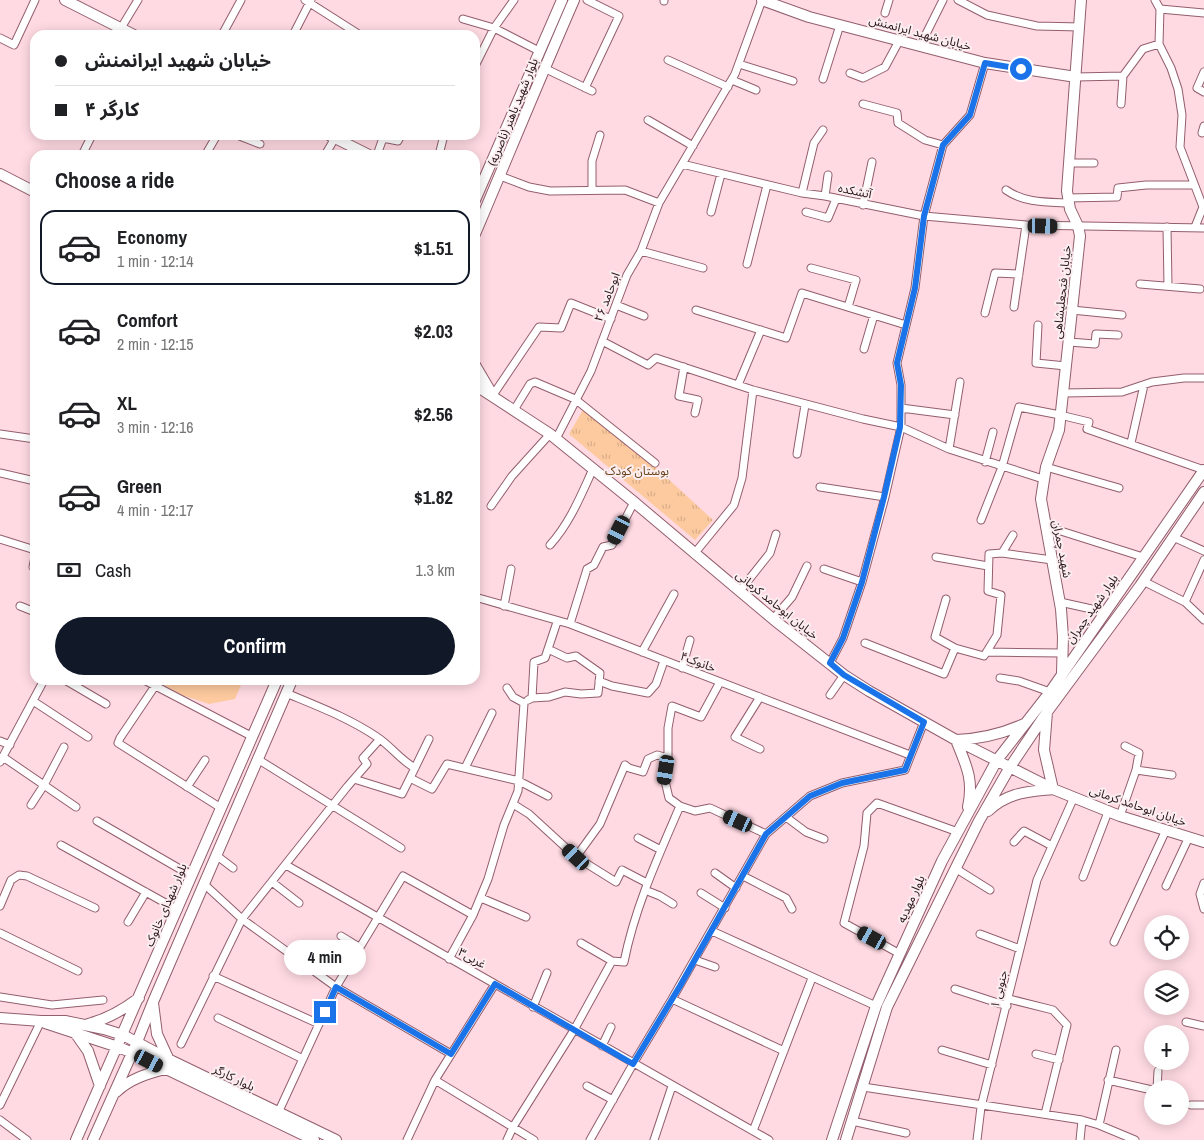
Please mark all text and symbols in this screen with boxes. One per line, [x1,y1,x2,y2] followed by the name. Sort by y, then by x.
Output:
[867,12,973,54] street label: خیابان شهید ایرانمنش
[85,47,271,73] text: خیابان شهید ایرانمنش
[484,56,542,168] street label: بلوار شهید باهنر (ناصریه)
[1010,58,1032,80] route start
[85,96,139,122] text: کارگر ۴
[55,165,174,195] text: Choose a ride
[837,180,874,202] street label: آتشکده
[1027,218,1058,234] car
[117,224,187,250] text: Economy
[57,225,102,270] icon: car
[414,235,453,261] text: $1.51
[1049,244,1075,340] street label: خیابان فتحعلیشاهی
[117,250,194,272] text: 1 min · 12:14
[590,270,624,324] street label: ابوحامد ۲۶
[117,307,178,333] text: Comfort
[57,308,102,353] icon: car
[414,318,453,344] text: $2.03
[117,333,194,355] text: 2 min · 12:15
[117,390,137,416] text: XL
[57,391,102,436] icon: car
[414,401,453,427] text: $2.56
[117,416,194,438] text: 3 min · 12:16
[605,463,669,479] park label: بوستان کودک
[117,473,162,499] text: Green
[57,474,102,519] icon: car
[414,484,453,510] text: $1.82
[117,499,194,521] text: 4 min · 12:17
[605,513,632,547] car
[1049,519,1075,579] street label: شهید چمران
[55,556,83,584] icon: cash
[95,557,131,583] text: Cash
[416,559,455,581] text: 1.3 km
[733,567,821,643] street label: خیابان ابوحامد کرمانی
[1062,571,1122,647] street label: بلوار شهید چمران
[55,617,455,675] button: Confirm
[678,648,718,676] street label: خانوک۴
[656,754,675,786] car
[1087,782,1189,830] street label: خیابان ابوحامد کرمانی
[721,808,754,834] car
[559,841,592,873] car
[141,861,191,949] street label: بلوار شهدای خانوک
[893,873,929,925] street label: بلوار مهدیه
[1144,915,1189,1125] map controls
[1144,915,1189,960] button: locate
[855,924,888,952] car
[284,940,366,974] callout: 4 min
[455,944,489,972] street label: غربی۳
[308,946,342,968] text: 4 min
[987,968,1011,1010] street label: ۱ جنوبی
[1144,970,1189,1015] button: layers
[314,1001,336,1023] route end
[1144,1025,1189,1070] button: +
[132,1048,165,1074] car
[210,1061,258,1095] street label: بلوار کارگر
[1144,1080,1189,1125] button: −

